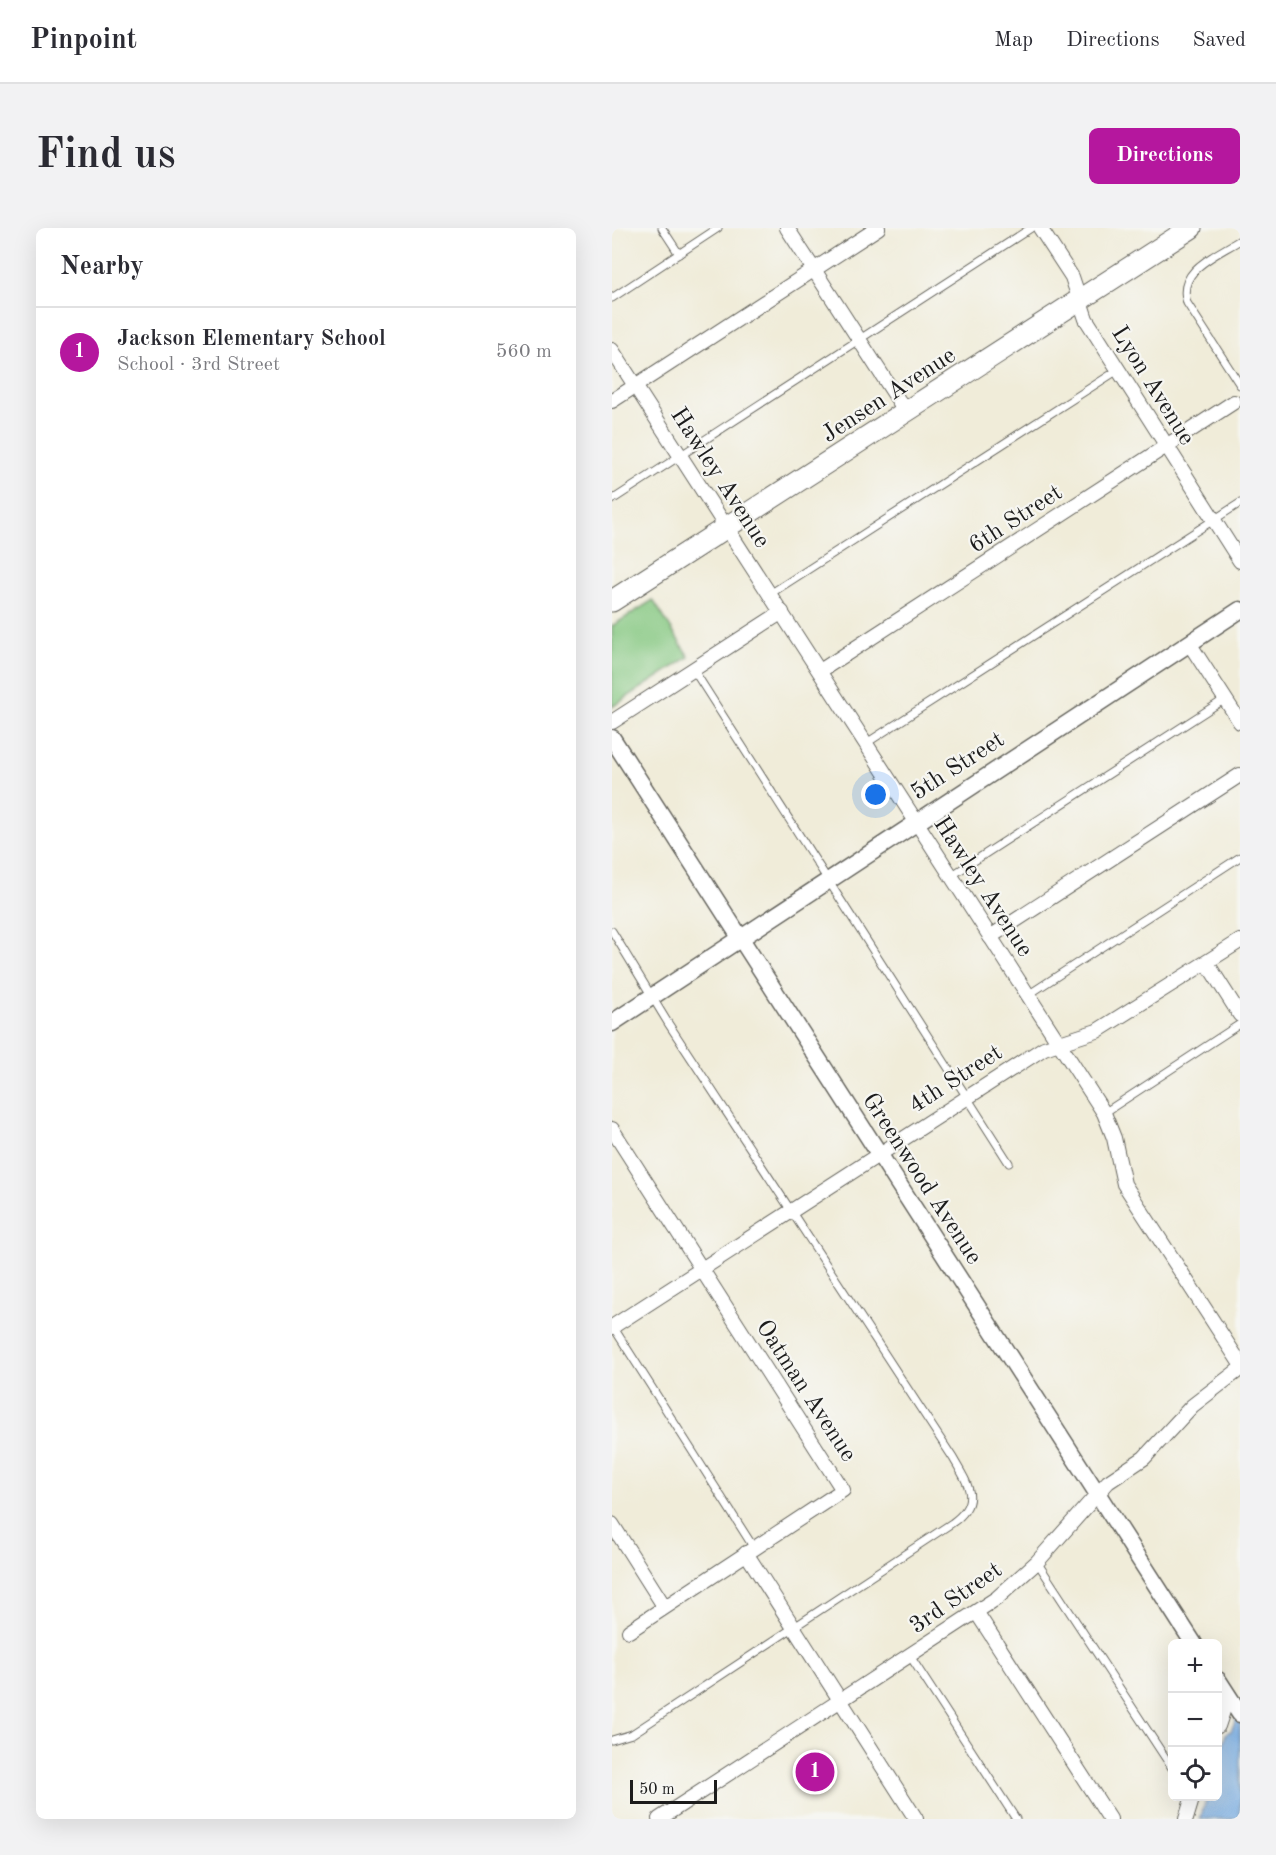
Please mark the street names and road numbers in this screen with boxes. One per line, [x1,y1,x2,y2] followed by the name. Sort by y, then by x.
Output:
[1106,322,1198,450] street label: Lyon Avenue
[818,344,960,448] street label: Jensen Avenue
[665,404,774,553] street label: Hawley Avenue
[965,481,1067,559] street label: 6th Street
[907,728,1009,806] street label: 5th Street
[928,813,1037,962] street label: Hawley Avenue
[905,1041,1007,1119] street label: 4th Street
[857,1089,986,1269] street label: Greenwood Avenue
[751,1316,860,1466] street label: Oatman Avenue
[906,1558,1007,1639] street label: 3rd Street

